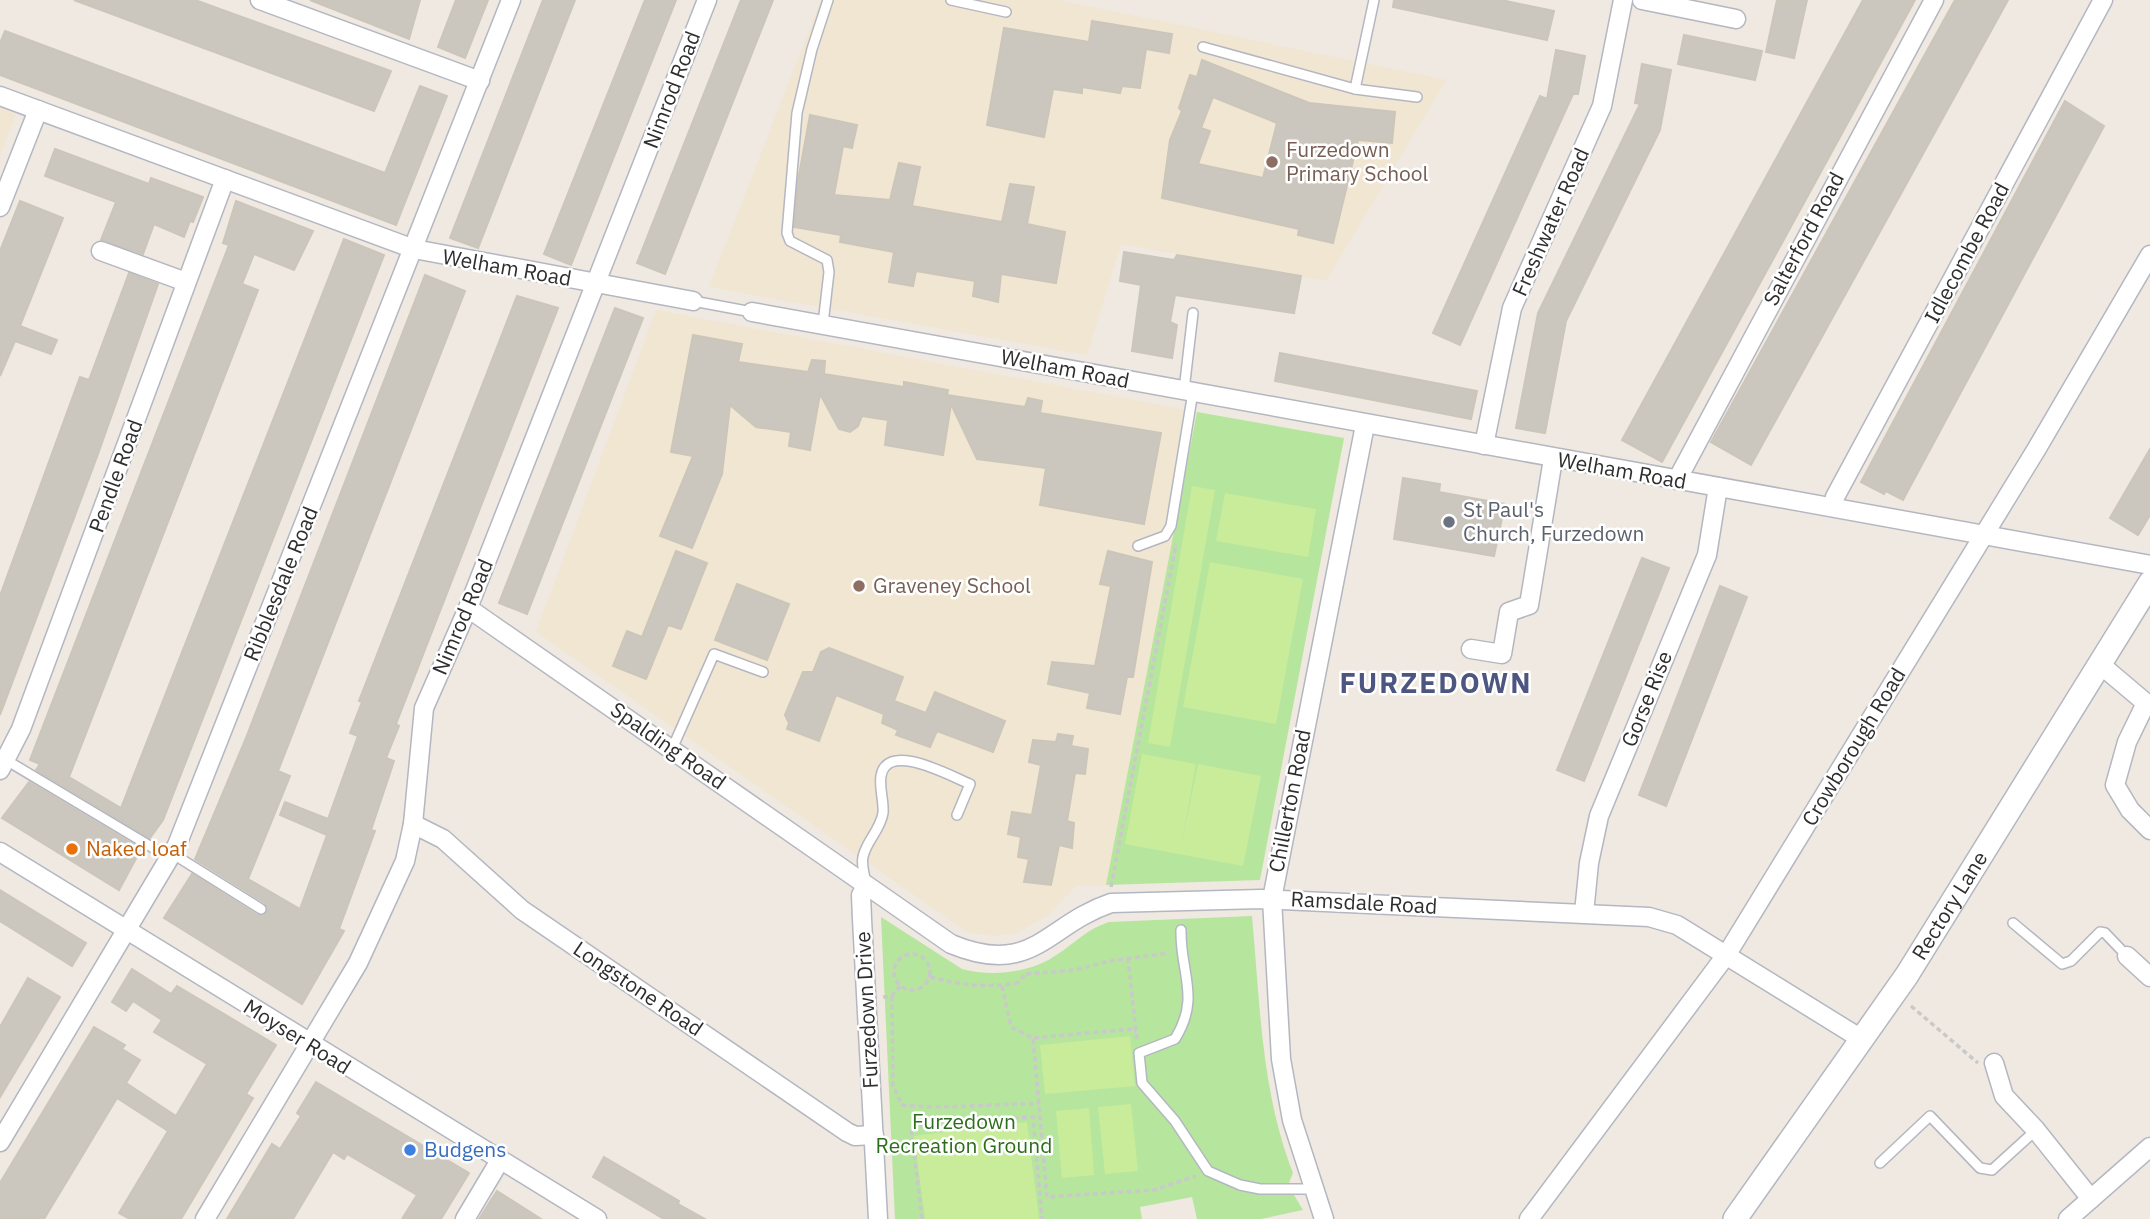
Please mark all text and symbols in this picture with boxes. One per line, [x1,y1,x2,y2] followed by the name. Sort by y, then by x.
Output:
[636,27,706,152] street label: Nimrod Road
[1286,135,1429,187] place label: Furzedown Primary School
[1505,143,1595,300] street label: Freshwater Road
[1264,154,1280,170] marker: Furzedown Primary School
[1756,167,1850,310] street label: Salterford Road
[1917,177,2015,328] street label: Idlecombe Road
[441,242,574,292] street label: Welham Road
[999,342,1132,394] street label: Welham Road
[82,415,148,536] street label: Pendle Road
[1556,445,1689,495] street label: Welham Road
[1463,495,1644,547] place label: St Paul's Church, Furzedown
[236,502,324,665] street label: Ribblesdale Road
[1441,514,1457,530] marker: St Paul's Church, Furzedown
[425,554,499,679] street label: Nimrod Road
[873,571,1031,599] place label: Graveney School
[851,578,867,594] marker: Graveney School
[1614,646,1678,751] street label: Gorse Rise
[1795,662,1911,831] street label: Crowborough Road
[1339,664,1533,701] district label: FURZEDOWN
[605,695,732,795] street label: Spalding Road
[1261,727,1317,875] street label: Chillerton Road
[86,834,187,862] place label: Naked loaf
[64,841,80,857] marker: Naked loaf
[1905,846,1993,965] street label: Rectory Lane
[1290,884,1438,920] street label: Ramsdale Road
[848,931,884,1089] street label: Furzedown Drive
[568,934,709,1042] street label: Longstone Road
[238,992,357,1080] street label: Moyser Road
[876,1107,1052,1159] park label: Furzedown Recreation Ground
[424,1135,506,1163] place label: Budgens
[402,1142,418,1158] marker: Budgens

